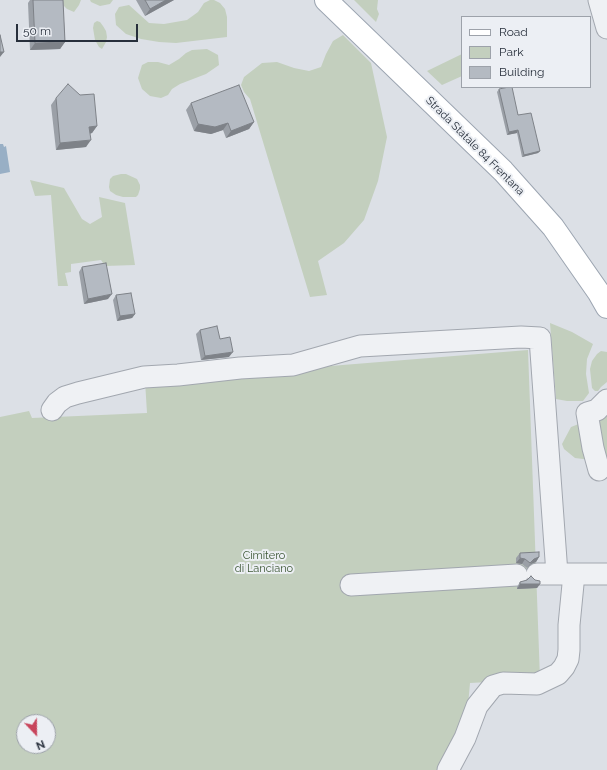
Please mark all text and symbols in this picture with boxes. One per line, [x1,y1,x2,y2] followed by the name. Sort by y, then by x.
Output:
[18,16,140,42] scale bar
[461,16,591,88] legend
[23,24,51,38] text: 50 m
[499,25,528,39] text: Road
[499,45,524,59] text: Park
[499,65,545,79] text: Building
[423,94,527,198] street label: Strada Statale 84 Frentana
[235,549,293,575] park label: Cimitero di Lanciano
[16,714,56,754] north arrow
[34,737,47,752] text: N

